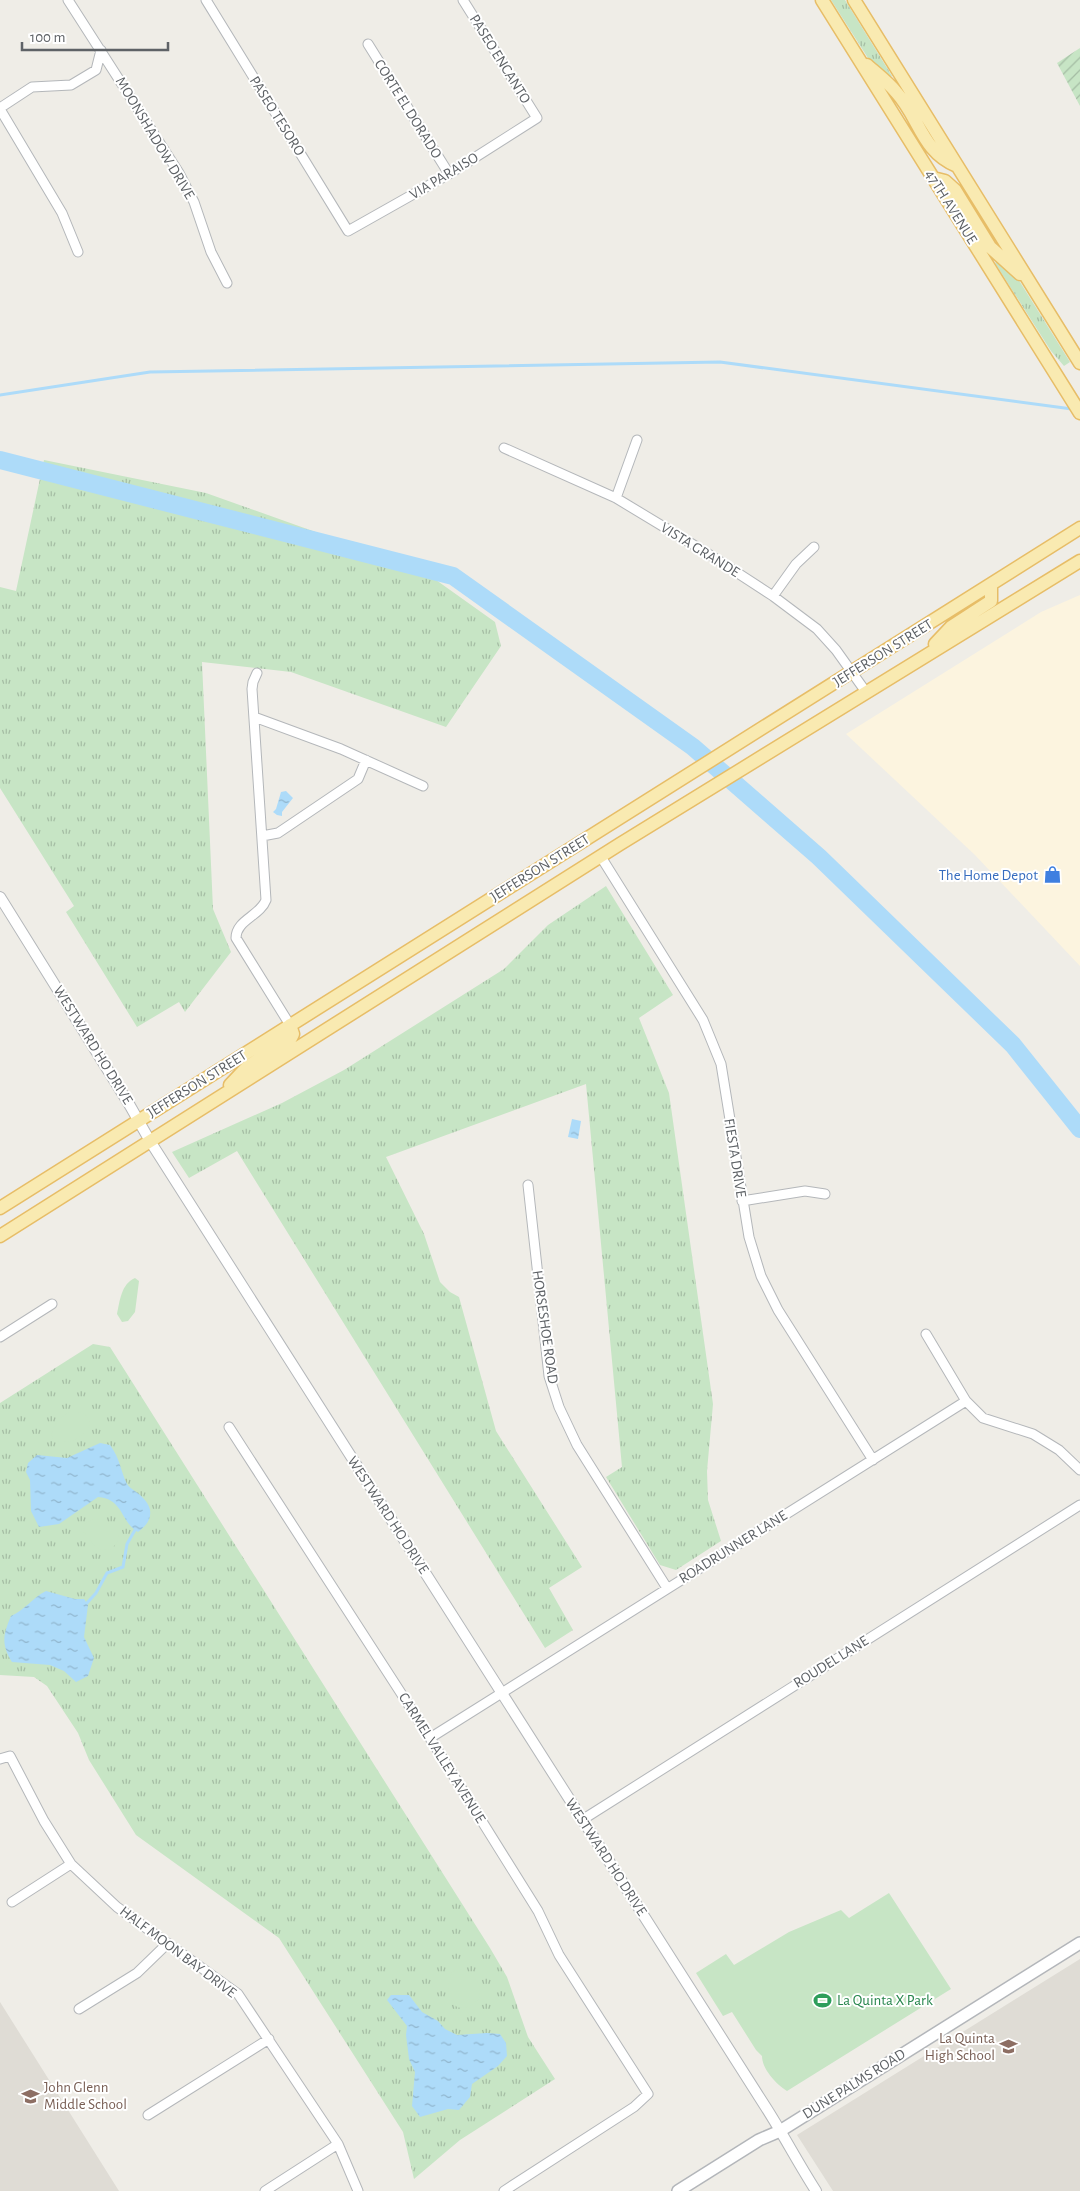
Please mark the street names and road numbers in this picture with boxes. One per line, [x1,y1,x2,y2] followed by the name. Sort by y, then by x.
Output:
[467,12,533,106] street label: PASEO ENCANTO
[372,57,444,161] street label: CORTE EL DORADO
[113,74,197,202] street label: MOONSHADOW DRIVE
[247,74,307,158] street label: PASEO TESORO
[407,150,481,202] street label: VIA PARAISO
[922,167,980,247] street label: 47TH AVENUE
[658,520,742,580] street label: VISTA GRANDE
[831,616,936,690] street label: JEFFERSON STREET
[488,831,593,905] street label: JEFFERSON STREET
[50,983,136,1107] street label: WESTWARD HO DRIVE
[145,1047,250,1121] street label: JEFFERSON STREET
[721,1117,749,1199] street label: FIESTA DRIVE
[530,1269,560,1385] street label: HORSESHOE ROAD
[345,1454,431,1576] street label: WESTWARD HO DRIVE
[676,1508,790,1586] street label: ROADRUNNER LANE
[791,1633,871,1691] street label: ROUDEL LANE
[396,1690,488,1826] street label: CARMEL VALLEY AVENUE
[563,1796,649,1918] street label: WESTWARD HO DRIVE
[117,1903,239,2001] street label: HALF MOON BAY DRIVE
[800,2046,908,2122] street label: DUNE PALMS ROAD

